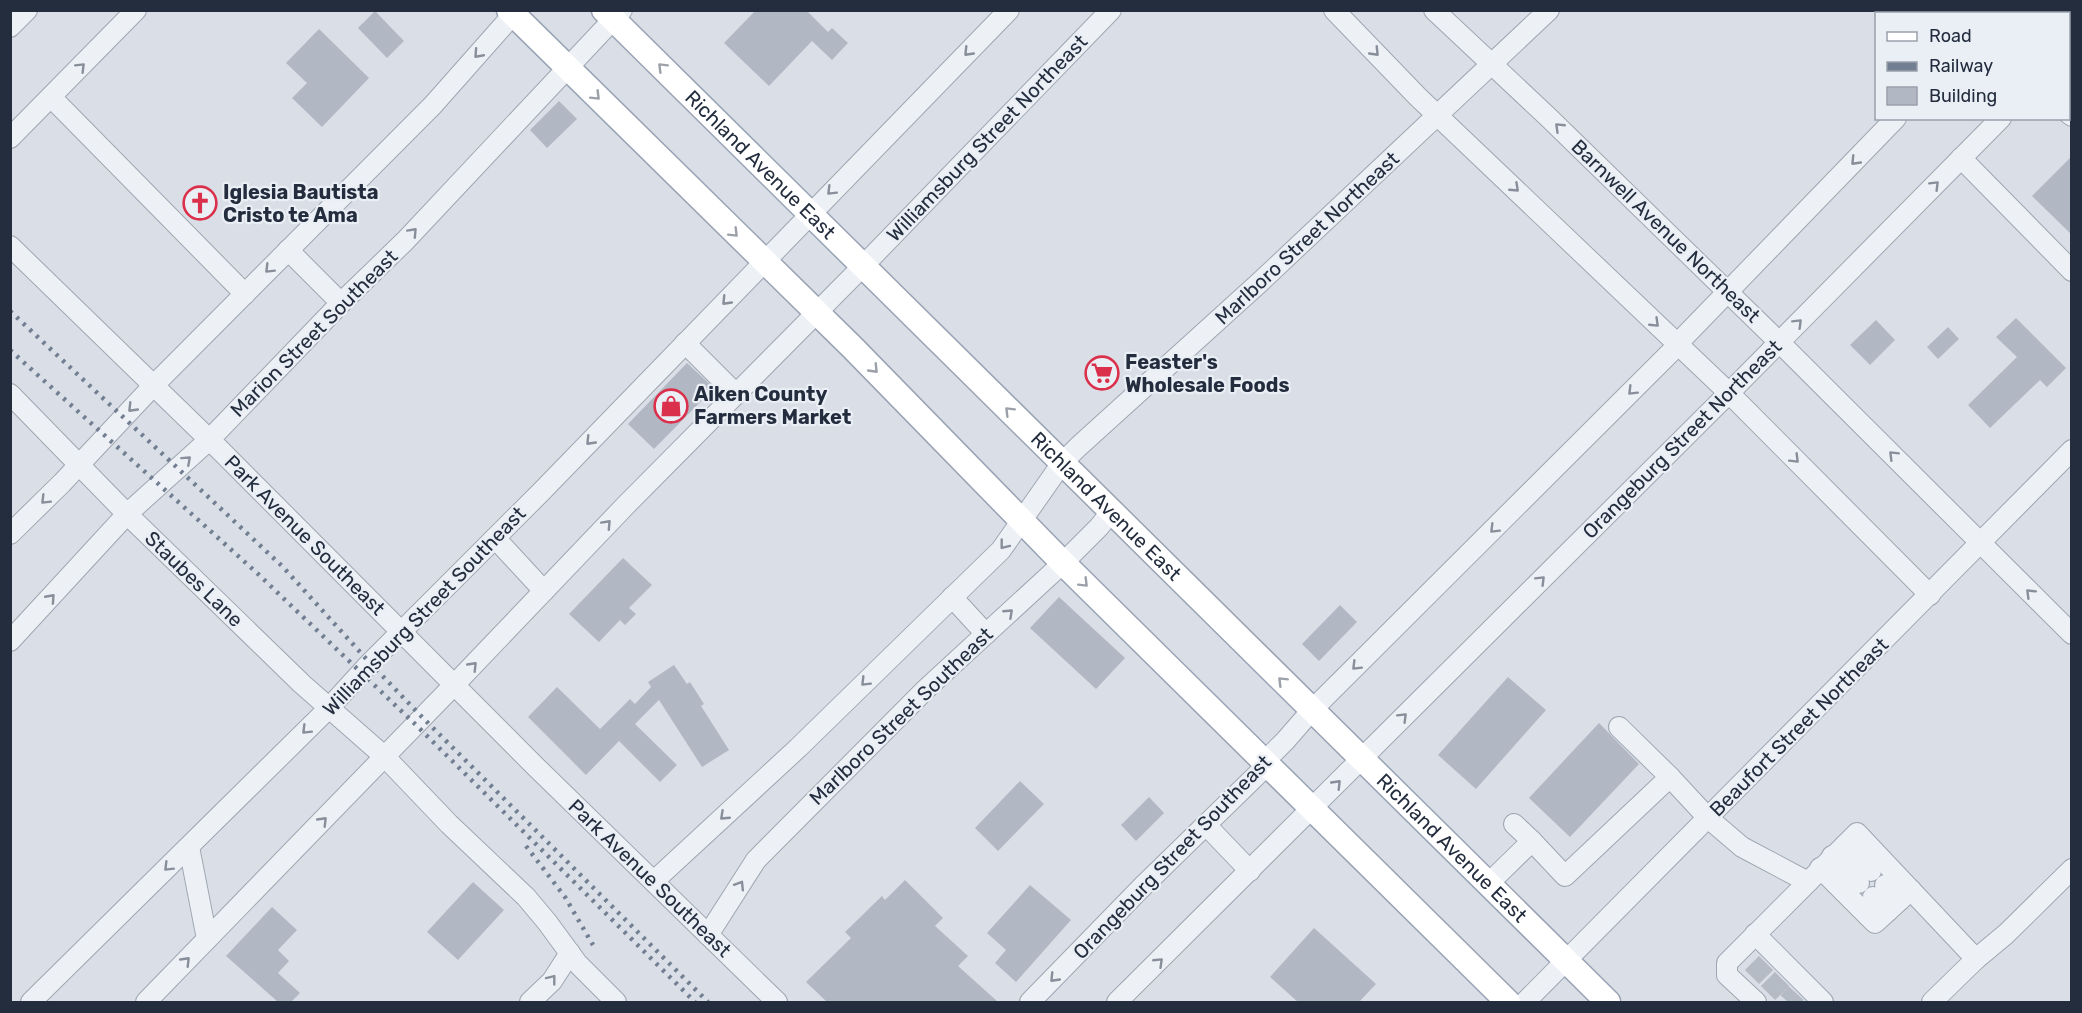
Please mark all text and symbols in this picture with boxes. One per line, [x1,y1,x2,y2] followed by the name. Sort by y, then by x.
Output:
[1875,12,2070,120] legend
[1929,25,1972,47] text: Road
[882,29,1093,247] street label: Williamsburg Street Northeast
[1367,45,1378,56] one-way arrow
[964,46,975,56] one-way arrow
[474,47,485,58] one-way arrow
[1929,55,1993,77] text: Railway
[74,63,85,74] one-way arrow
[658,63,668,74] one-way arrow
[680,85,841,244] street label: Richland Avenue East
[1929,85,1997,107] text: Building
[588,88,599,99] one-way arrow
[1555,123,1566,134] one-way arrow
[1567,134,1766,328] street label: Barnwell Avenue Northeast
[1210,146,1404,329] street label: Marlboro Street Northeast
[1851,154,1862,164] one-way arrow
[223,180,379,227] place label: Iglesia Bautista Cristo te Ama
[1508,181,1518,192] one-way arrow
[1928,181,1939,191] one-way arrow
[828,184,839,195] one-way arrow
[182,185,218,221] church icon: Iglesia Bautista Cristo te Ama
[727,225,738,236] one-way arrow
[406,228,417,239] one-way arrow
[225,244,403,422] street label: Marion Street Southeast
[265,262,276,273] one-way arrow
[722,294,733,305] one-way arrow
[1649,316,1659,327] one-way arrow
[1790,320,1801,331] one-way arrow
[1578,334,1787,543] street label: Orangeburg Street Northeast
[1125,350,1289,397] place label: Feaster's Wholesale Foods
[1084,355,1120,391] supermarket icon: Feaster's Wholesale Foods
[866,362,877,373] one-way arrow
[694,382,851,429] place label: Aiken County Farmers Market
[1629,384,1640,395] one-way arrow
[653,388,689,424] shop icon: Aiken County Farmers Market
[128,401,139,412] one-way arrow
[1006,407,1017,418] one-way arrow
[1026,427,1187,586] street label: Richland Avenue East
[586,435,597,445] one-way arrow
[220,450,390,620] street label: Park Avenue Southeast
[1889,451,1900,462] one-way arrow
[1787,452,1798,463] one-way arrow
[181,456,191,467] one-way arrow
[42,492,53,503] one-way arrow
[318,501,531,721] street label: Williamsburg Street Southeast
[600,521,611,531] one-way arrow
[1490,521,1501,532] one-way arrow
[140,526,248,632] street label: Staubes Lane
[1001,539,1012,550] one-way arrow
[1076,576,1087,587] one-way arrow
[1533,576,1544,587] one-way arrow
[2026,589,2036,600] one-way arrow
[43,595,54,606] one-way arrow
[1002,609,1012,620] one-way arrow
[804,622,998,810] street label: Marlboro Street Southeast
[1705,633,1893,821] street label: Beaufort Street Northeast
[1352,659,1363,670] one-way arrow
[466,662,477,672] one-way arrow
[862,674,873,685] one-way arrow
[1279,677,1290,688] one-way arrow
[1395,714,1406,725] one-way arrow
[303,723,314,734] one-way arrow
[1068,750,1276,964] street label: Orangeburg Street Southeast
[1372,768,1532,927] street label: Richland Avenue East
[1330,780,1341,790] one-way arrow
[564,794,736,962] street label: Park Avenue Southeast
[721,809,732,820] one-way arrow
[315,817,326,828] one-way arrow
[164,860,175,871] one-way arrow
[732,881,743,892] one-way arrow
[179,957,190,968] one-way arrow
[1151,958,1162,969] one-way arrow
[1050,970,1061,981] one-way arrow
[545,975,556,986] one-way arrow

